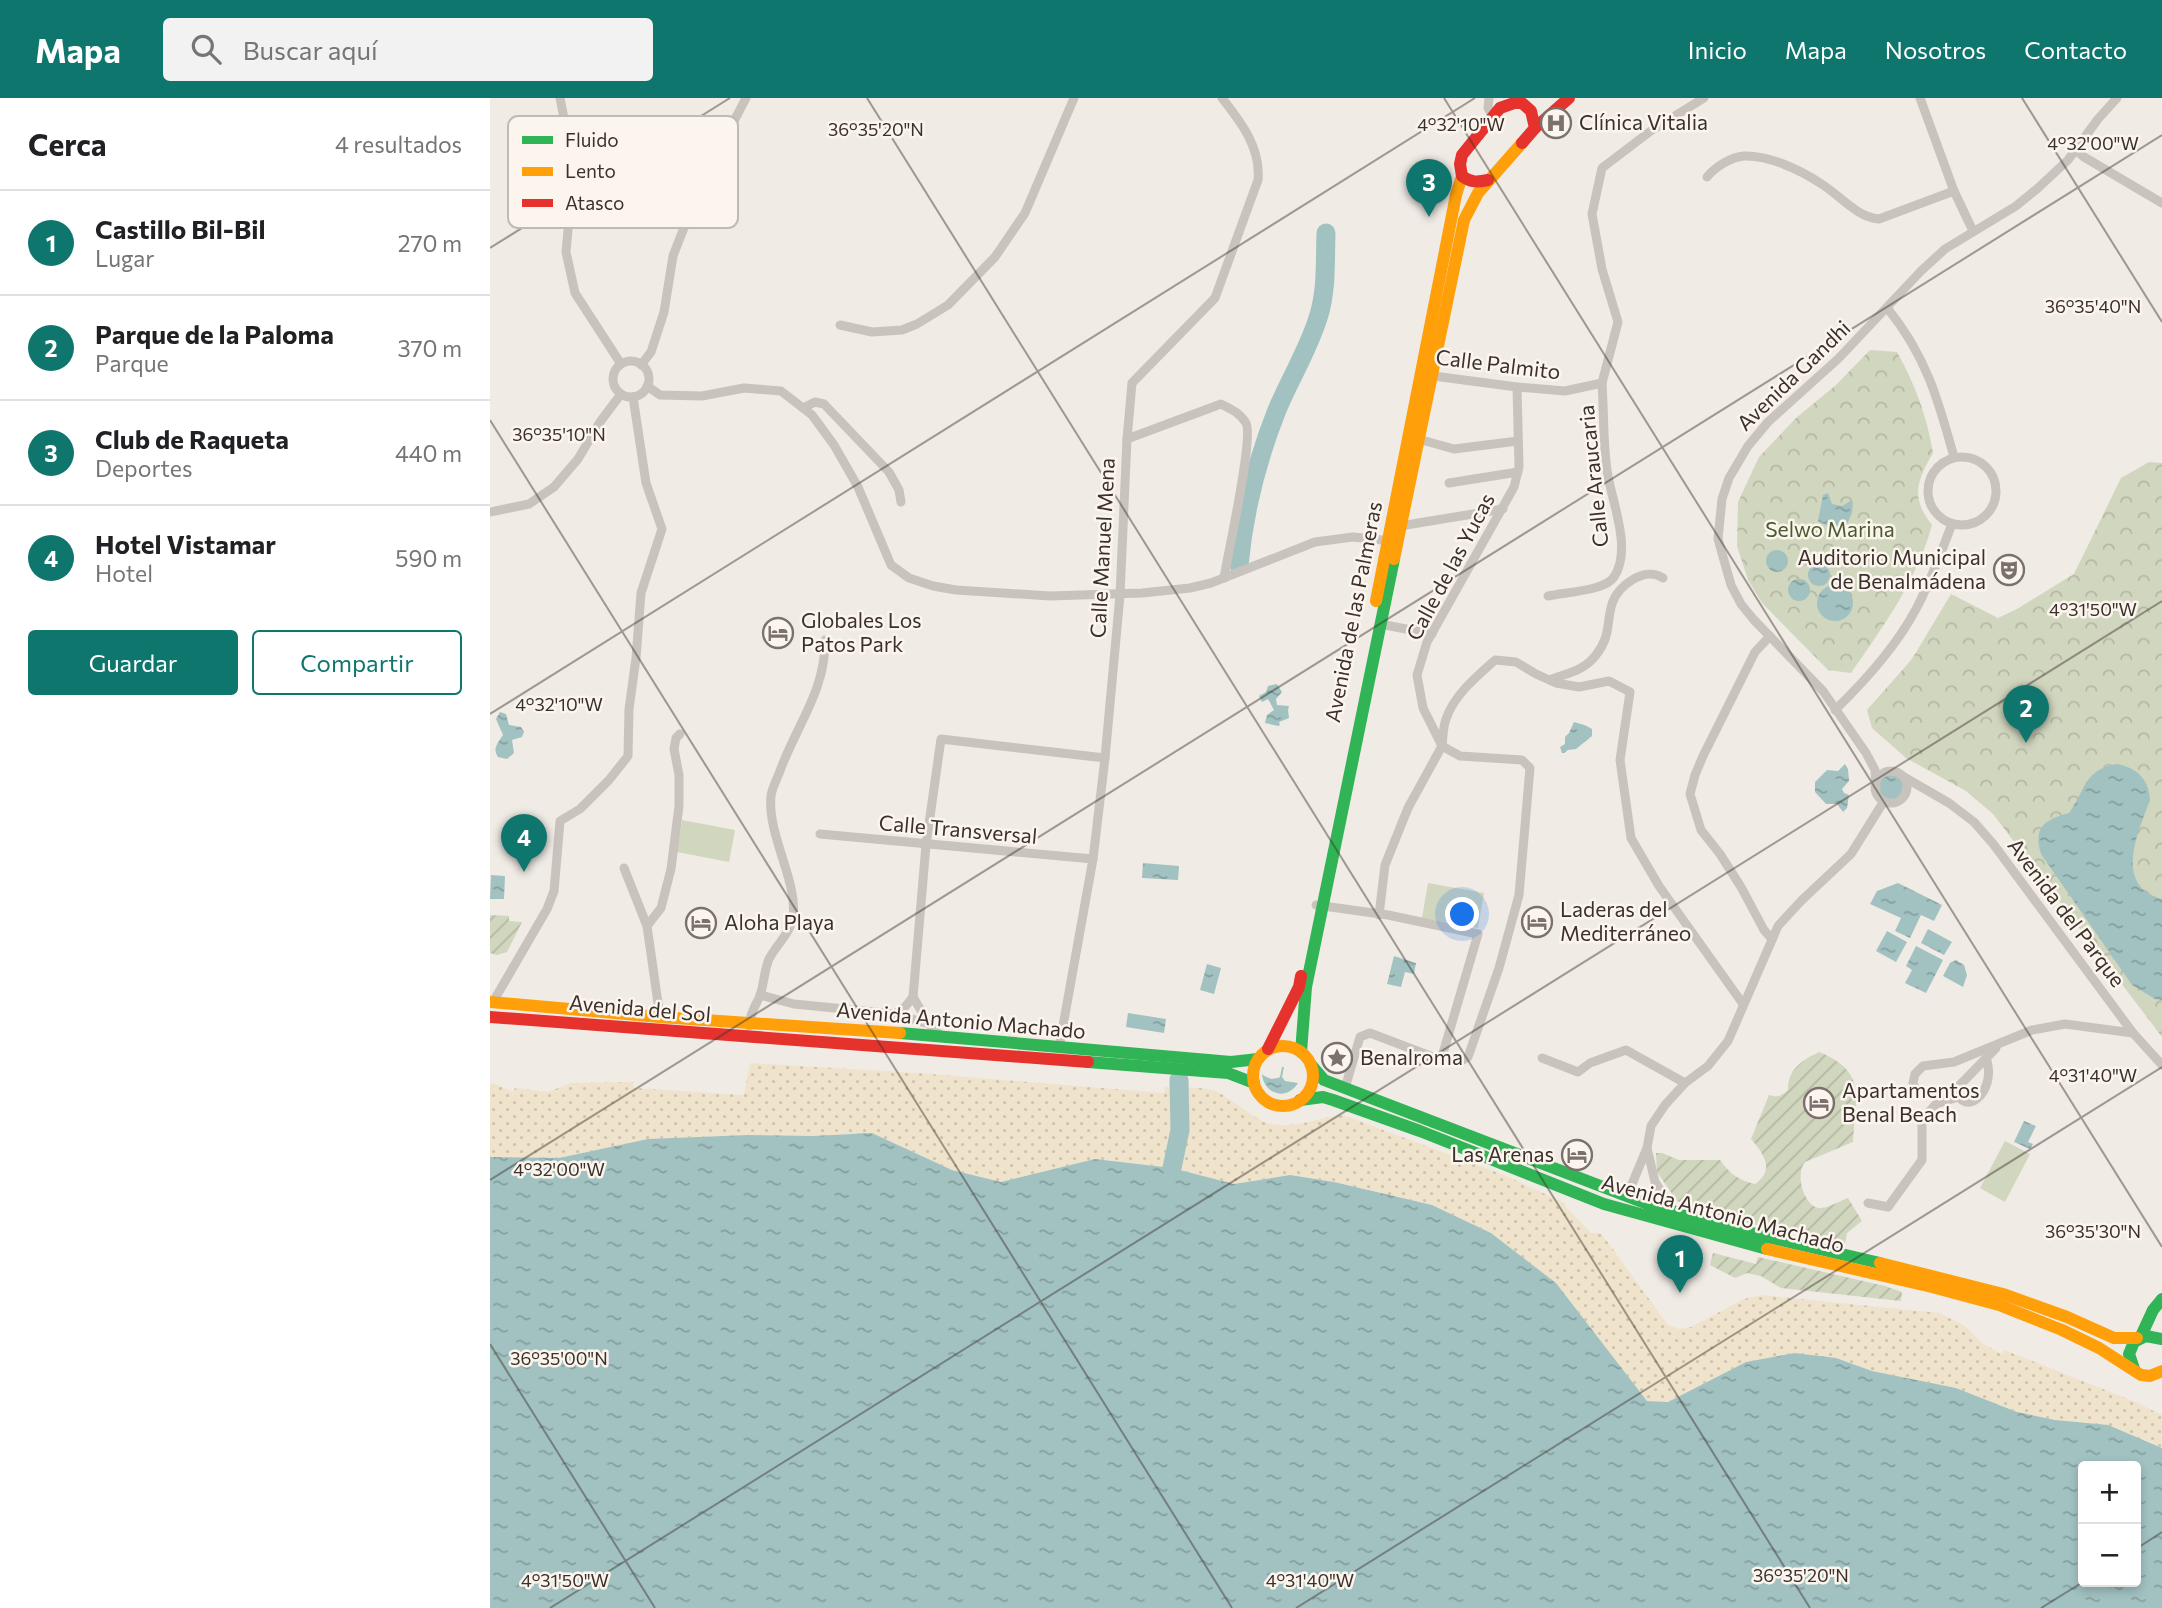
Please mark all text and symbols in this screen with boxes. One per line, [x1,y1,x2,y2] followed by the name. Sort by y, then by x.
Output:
[163,18,653,81] search box
[35,29,121,70] text: Mapa
[187,30,225,68] icon: search
[243,34,378,65] text: Buscar aquí
[1688,35,1747,64] text: Inicio
[1785,35,1847,64] text: Mapa
[1885,35,1986,64] text: Nosotros
[2024,35,2127,64] text: Contacto
[1539,106,1573,140] hospital icon: Clínica Vitalia
[1579,109,1708,134] place label: Clínica Vitalia
[1417,113,1505,135] text: 4°32'10"W
[508,116,738,228] legend
[828,118,924,140] text: 36°35'20"N
[28,125,107,162] text: Cerca
[565,128,619,151] text: Fluido
[335,130,462,158] text: 4 resultados
[2047,132,2139,154] text: 4°32'00"W
[565,159,616,182] text: Lento
[1406,159,1452,217] pin: 3
[565,191,624,214] text: Atasco
[95,213,265,244] text: Castillo Bil-Bil
[46,229,56,257] text: 1
[398,229,462,257] text: 270 m
[95,244,155,272] text: Lugar
[2045,295,2141,317] text: 36°35'40"N
[1731,315,1855,435] street label: Avenida Gandhi
[95,318,334,349] text: Parque de la Paloma
[44,334,58,362] text: 2
[397,334,462,362] text: 370 m
[1434,343,1562,384] street label: Calle Palmito
[95,349,169,377] text: Parque
[1573,404,1612,548] street label: Calle Araucaria
[95,423,289,454] text: Club de Raqueta
[512,423,606,445] text: 36°35'10"N
[44,439,58,467] text: 3
[395,439,462,467] text: 440 m
[95,454,192,482] text: Deportes
[1084,457,1119,639] street label: Calle Manuel Mena
[1400,488,1499,644] street label: Calle de las Yucas
[1319,499,1386,724] street label: Avenida de las Palmeras
[1765,516,1895,541] park label: Selwo Marina
[95,528,276,559] text: Hotel Vistamar
[44,544,58,572] text: 4
[395,544,462,572] text: 590 m
[1797,544,1986,593] place label: Auditorio Municipal de Benalmádena
[1992,553,2026,587] theatre icon: Auditorio Municipal de Benalmádena
[95,559,153,587] text: Hotel
[2049,598,2137,620] text: 4°31'50"W
[801,607,922,656] place label: Globales Los Patos Park
[761,616,795,650] hotel icon: Globales Los Patos Park
[28,630,238,695] button: Guardar
[252,630,462,695] button: Compartir
[2003,685,2049,743] pin: 2
[515,693,603,715] text: 4°32'10"W
[878,809,1038,848] street label: Calle Transversal
[501,814,547,872] pin: 4
[2003,833,2131,991] street label: Avenida del Parque
[1560,896,1691,945] place label: Laderas del Mediterráneo
[1445,897,1479,931] your location
[1520,905,1554,939] hotel icon: Laderas del Mediterráneo
[684,906,718,940] hotel icon: Aloha Playa
[724,909,834,934] place label: Aloha Playa
[568,989,712,1026] street label: Avenida del Sol
[835,996,1087,1043] street label: Avenida Antonio Machado
[1320,1041,1354,1075] place icon: Benalroma
[1360,1044,1463,1069] place label: Benalroma
[2049,1064,2137,1086] text: 4°31'40"W
[1842,1077,1980,1126] place label: Apartamentos Benal Beach
[1802,1086,1836,1120] hotel icon: Apartamentos Benal Beach
[1560,1138,1594,1172] hotel icon: Las Arenas
[1451,1141,1554,1166] place label: Las Arenas
[513,1158,605,1180] text: 4°32'00"W
[1599,1168,1847,1257] street label: Avenida Antonio Machado
[2045,1220,2141,1242] text: 36°35'30"N
[1657,1235,1703,1293] pin: 1
[510,1347,608,1369] text: 36°35'00"N
[2078,1461,2141,1587] map controls
[2078,1461,2141,1524] button: +
[2078,1524,2141,1587] button: −
[1753,1564,1849,1586] text: 36°35'20"N
[521,1569,609,1591] text: 4°31'50"W
[1266,1569,1354,1591] text: 4°31'40"W

